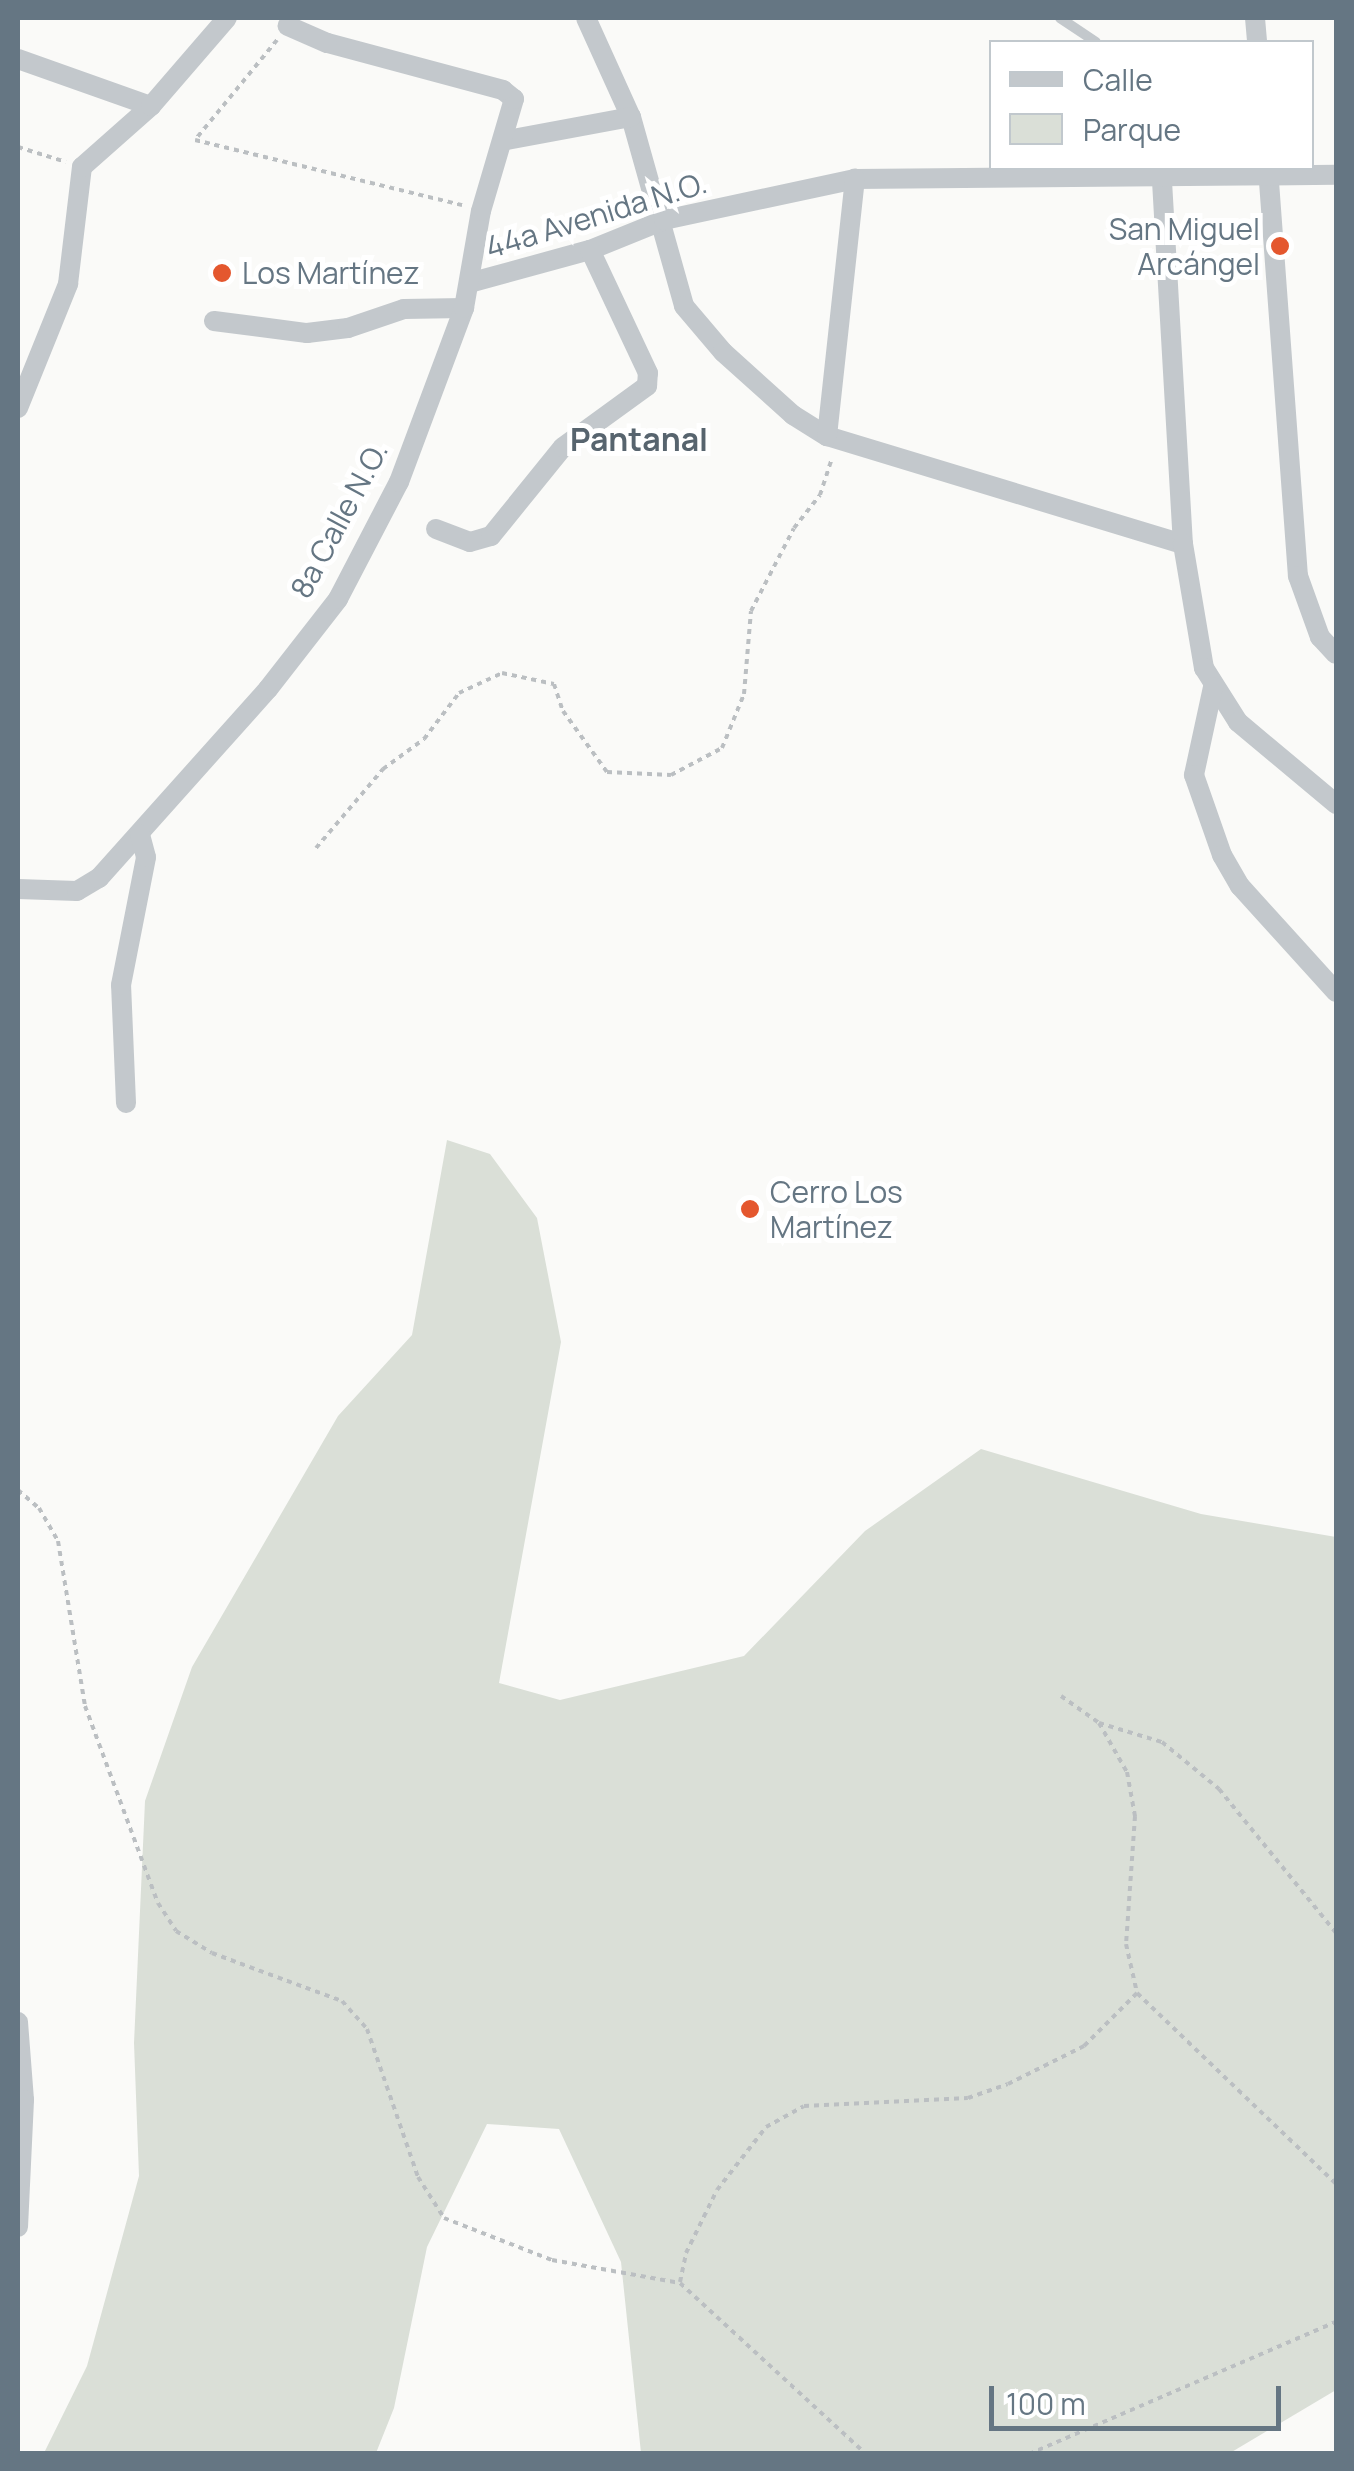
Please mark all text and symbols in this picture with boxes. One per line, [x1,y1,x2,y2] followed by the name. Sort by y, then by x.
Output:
[989,40,1314,170] legend
[1083,59,1153,100] text: Calle
[1083,109,1181,150] text: Parque
[481,164,711,266] street label: 44a Avenida N.O.
[1109,211,1260,282] place label: San Miguel Arcángel
[1269,235,1291,257] marker: San Miguel Arcángel
[242,255,420,291] place label: Los Martínez
[211,262,233,284] marker: Los Martínez
[570,420,708,458] district label: Pantanal
[283,436,395,604] street label: 8a Calle N.O.
[770,1174,903,1244] place label: Cerro Los Martínez
[739,1198,761,1220] marker: Cerro Los Martínez
[994,2366,1286,2428] scale bar
[1006,2383,1086,2424] text: 100 m

